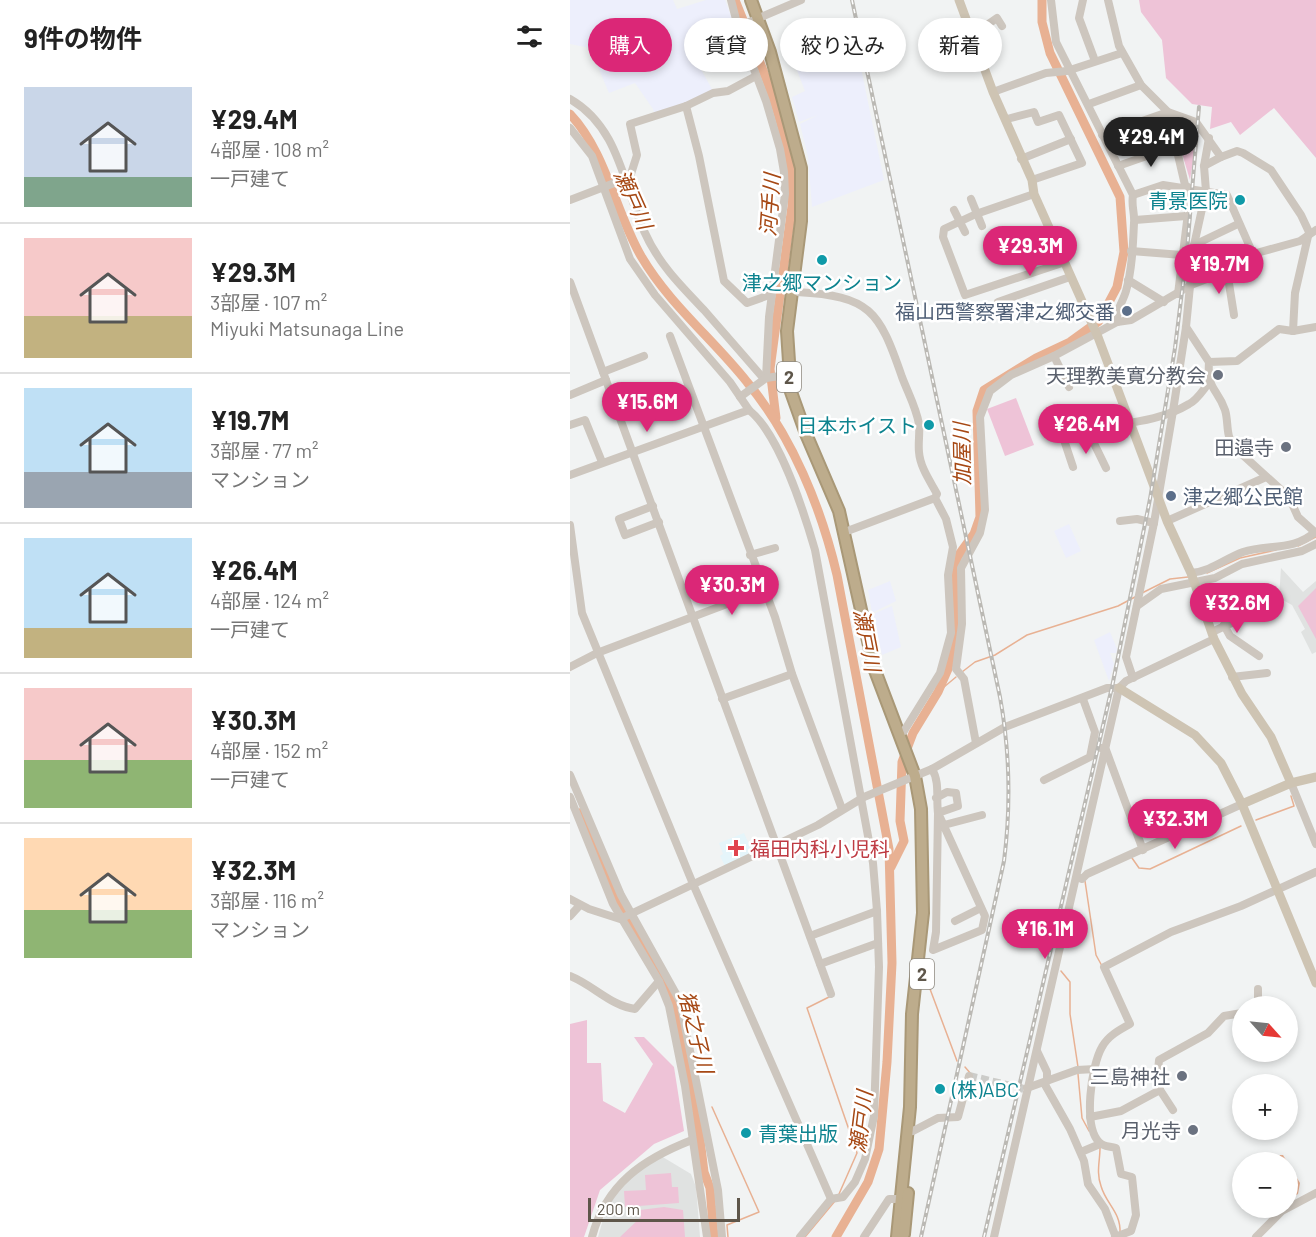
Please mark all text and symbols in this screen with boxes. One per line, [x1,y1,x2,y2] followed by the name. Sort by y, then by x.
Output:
[588,18,672,72] chip: 購入
[684,18,768,72] chip: 賃貸
[780,18,906,72] chip: 絞り込み
[918,18,1002,72] chip: 新着
[513,20,546,53] icon: filters
[24,22,142,53] text: 9件の物件
[210,103,298,134] text: ¥29.4M
[72,111,144,183] icon: home
[1102,117,1200,168] pin: ¥29.4M
[1117,124,1185,148] text: ¥29.4M
[210,137,329,161] text: 4部屋 · 108 m²
[610,165,659,235] water label: 瀬戸川
[210,166,290,190] text: 一戸建て
[754,171,784,237] water label: 河手川
[1148,188,1228,212] place label: 青景医院
[1233,193,1247,207] marker: 青景医院
[981,226,1079,277] pin: ¥29.3M
[997,233,1063,257] text: ¥29.3M
[1170,244,1268,295] pin: ¥19.7M
[1188,251,1250,275] text: ¥19.7M
[815,253,829,267] marker: 津之郷マンション
[210,256,296,287] text: ¥29.3M
[72,262,144,334] icon: home
[742,270,902,294] place label: 津之郷マンション
[210,290,327,314] text: 3部屋 · 107 m²
[895,299,1115,323] place label: 福山西警察署津之郷交番
[1120,304,1134,318] marker: 福山西警察署津之郷交番
[210,316,404,340] text: Miyuki Matsunaga Line
[777,362,801,392] road number: 2
[1046,363,1206,387] place label: 天理教美寛分教会
[1211,368,1225,382] marker: 天理教美寛分教会
[598,382,696,433] pin: ¥15.6M
[616,389,678,413] text: ¥15.6M
[210,404,289,435] text: ¥19.7M
[1037,404,1135,455] pin: ¥26.4M
[1052,411,1120,435] text: ¥26.4M
[72,412,144,484] icon: home
[798,413,917,437] place label: 日本ホイスト
[922,418,936,432] marker: 日本ホイスト
[948,420,974,486] water label: 加屋川
[1214,435,1274,459] place label: 田邉寺
[210,438,318,462] text: 3部屋 · 77 m²
[1279,440,1293,454] marker: 田邉寺
[210,467,310,491] text: マンション
[1183,484,1303,508] place label: 津之郷公民館
[1164,489,1178,503] marker: 津之郷公民館
[210,554,298,585] text: ¥26.4M
[72,562,144,634] icon: home
[683,565,781,616] pin: ¥30.3M
[699,572,765,596] text: ¥30.3M
[1188,583,1286,634] pin: ¥32.6M
[210,588,329,612] text: 4部屋 · 124 m²
[1204,590,1270,614] text: ¥32.6M
[850,607,887,675] water label: 瀬戸川
[210,617,290,641] text: 一戸建て
[210,704,296,735] text: ¥30.3M
[72,712,144,784] icon: home
[210,738,328,762] text: 4部屋 · 152 m²
[210,767,290,791] text: 一戸建て
[1126,799,1224,850] pin: ¥32.3M
[1142,806,1208,830] text: ¥32.3M
[750,836,890,860] place label: 福田内科小児科
[727,839,745,857] marker: 福田内科小児科
[210,854,296,885] text: ¥32.3M
[72,862,144,934] icon: home
[210,888,324,912] text: 3部屋 · 116 m²
[996,909,1094,960] pin: ¥16.1M
[1016,916,1074,940] text: ¥16.1M
[210,917,310,941] text: マンション
[910,959,934,989] road number: 2
[675,988,720,1078] water label: 猪之子川
[1232,996,1298,1062] north arrow
[1232,996,1298,1218] map controls
[1090,1064,1170,1088] place label: 三島神社
[1175,1069,1189,1083] marker: 三島神社
[1232,1074,1298,1140] button: +
[951,1077,1019,1101] place label: (株)ABC
[933,1082,947,1096] marker: (株)ABC
[844,1087,876,1155] water label: 瀬戸川
[1121,1118,1181,1142] place label: 月光寺
[758,1121,838,1145] place label: 青葉出版
[1186,1123,1200,1137] marker: 月光寺
[739,1126,753,1140] marker: 青葉出版
[1232,1152,1298,1218] button: −
[588,1195,740,1222] scale bar
[597,1199,640,1218] text: 200 m

